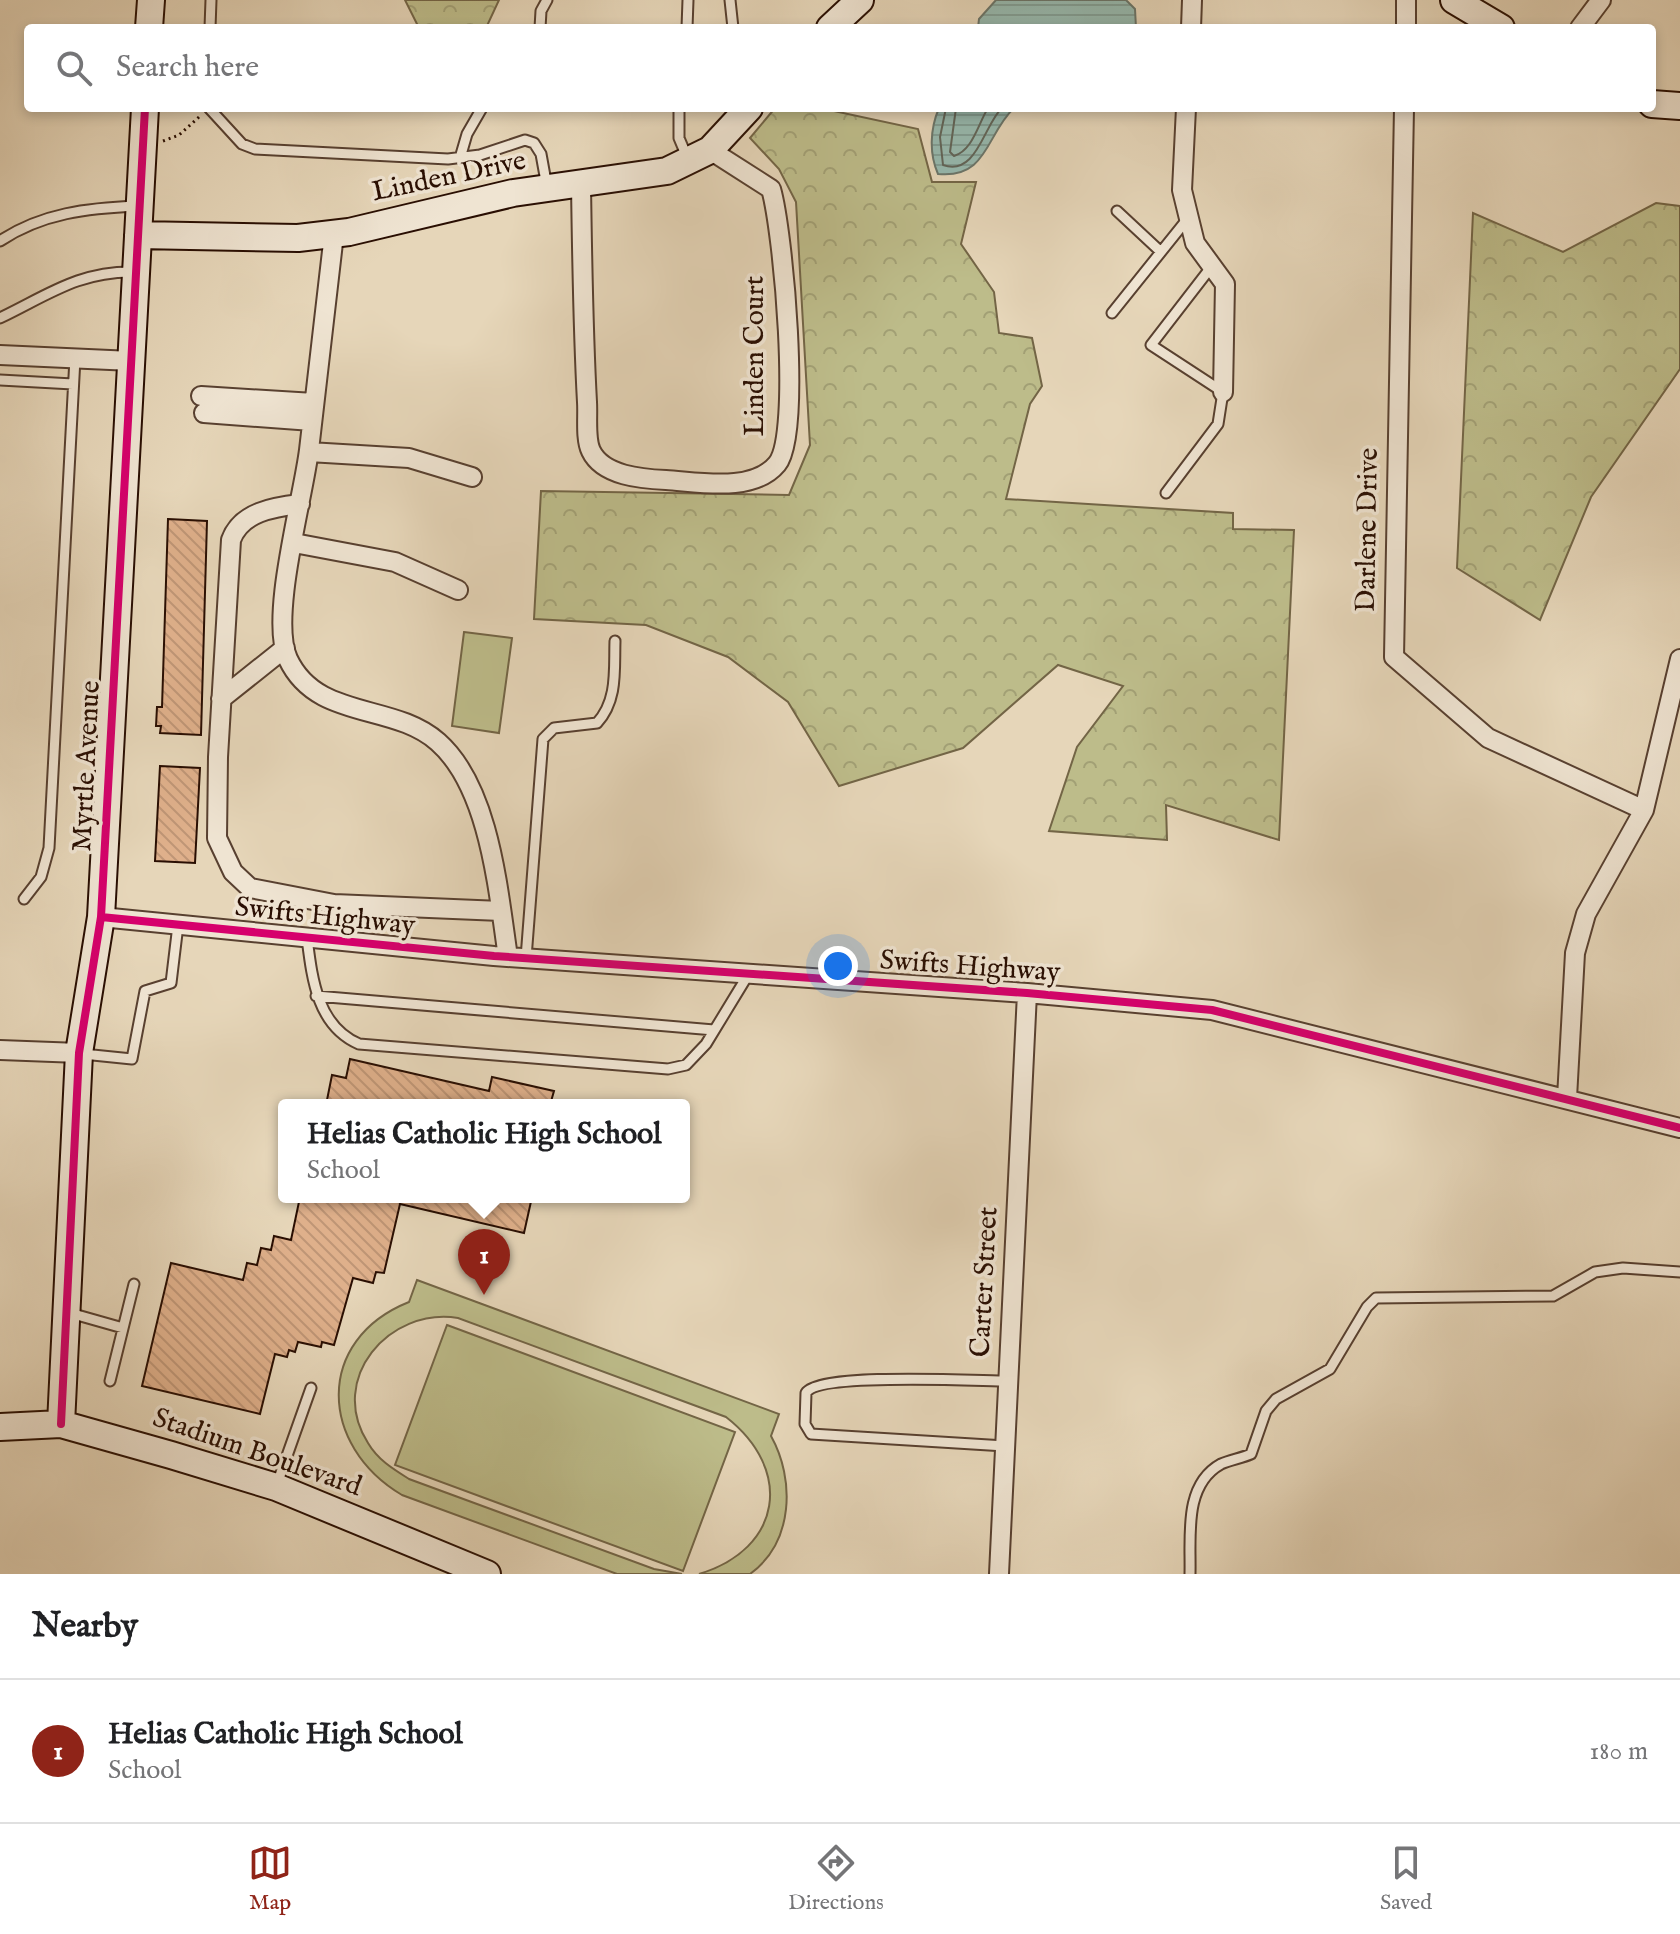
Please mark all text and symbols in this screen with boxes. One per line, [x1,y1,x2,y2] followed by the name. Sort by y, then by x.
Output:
[24,24,1656,112] search box
[52,46,96,90] icon: search
[116,49,259,87] text: Search here
[369,144,529,210] street label: Linden Drive
[738,275,773,436] street label: Linden Court
[1349,447,1387,612] street label: Darlene Drive
[65,679,109,853] street label: Myrtle Avenue
[233,890,417,944] street label: Swifts Highway
[879,943,1062,991] street label: Swifts Highway
[818,946,858,986] your location
[278,1099,690,1203] popup
[307,1116,661,1154] text: Helias Catholic High School
[307,1154,380,1187] text: School
[964,1205,1006,1358] street label: Carter Street
[458,1229,510,1295] pin: 1
[148,1401,366,1505] street label: Stadium Boulevard
[32,1605,138,1648] text: Nearby
[108,1716,463,1754] text: Helias Catholic High School
[53,1735,63,1768] text: 1
[1590,1735,1648,1768] text: 180 m
[108,1754,181,1787] text: School
[248,1841,292,1917] tab: Map
[788,1841,884,1917] tab: Directions
[1380,1841,1432,1917] tab: Saved

